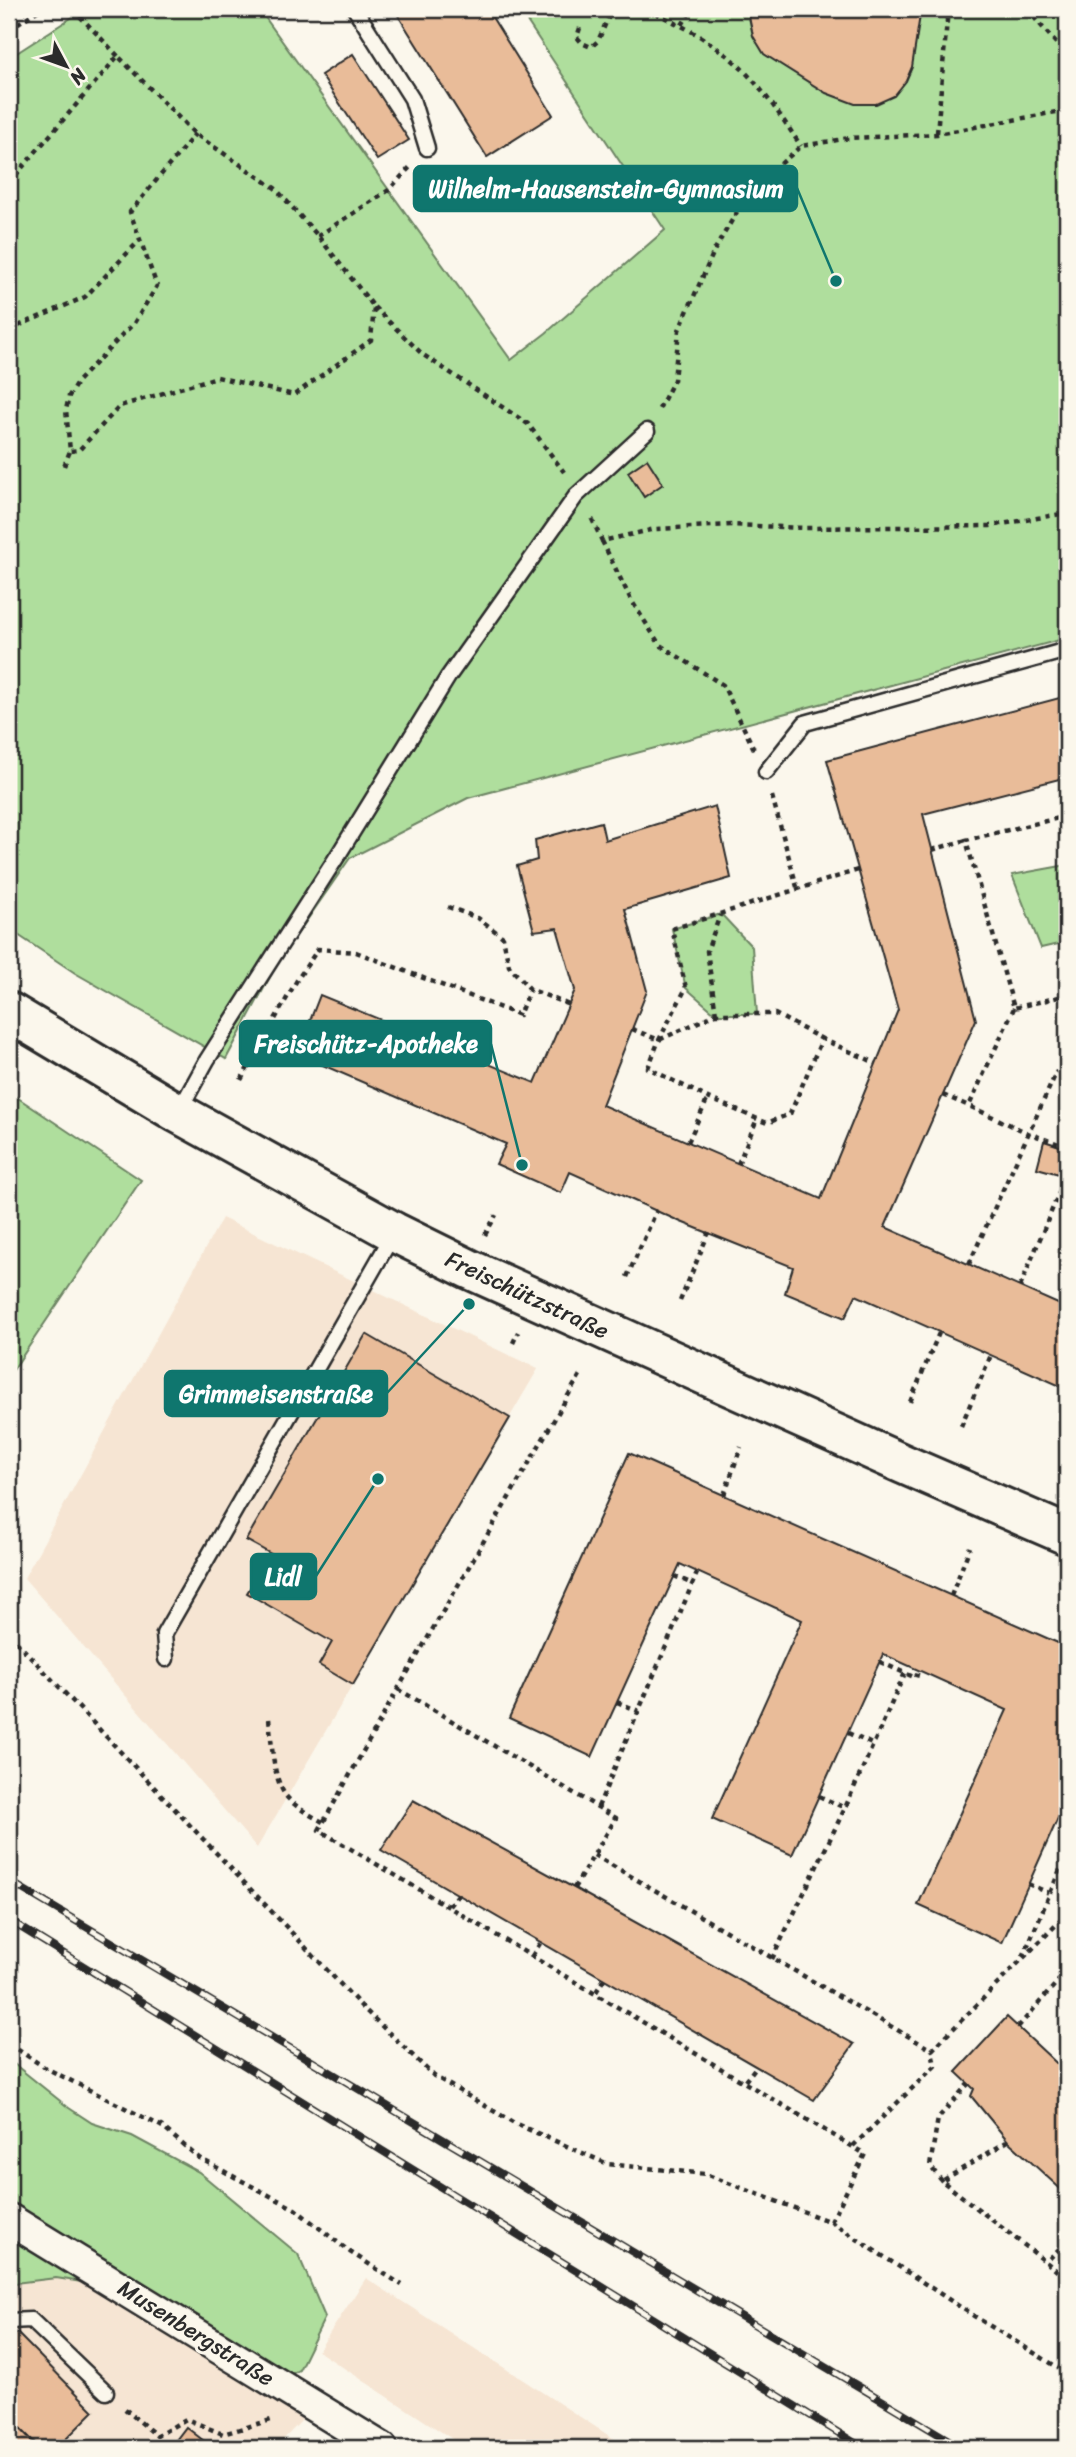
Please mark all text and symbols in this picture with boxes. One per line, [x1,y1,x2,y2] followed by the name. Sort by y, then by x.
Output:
[32,32,102,102] north arrow
[61,60,96,93] text: N
[414,166,797,211] callout: Wilhelm-Hausenstein-Gymnasium
[428,168,784,210] text: Wilhelm-Hausenstein-Gymnasium
[240,1021,491,1066] callout: Freischütz-Apotheke
[253,1023,478,1065] text: Freischütz-Apotheke
[438,1239,616,1351] street label: Freischützstraße
[165,1371,387,1416] callout: Grimmeisenstraße
[179,1373,373,1415] text: Grimmeisenstraße
[251,1554,316,1599] callout: Lidl
[264,1556,303,1598] text: Lidl
[109,2268,283,2398] street label: Musenbergstraße

